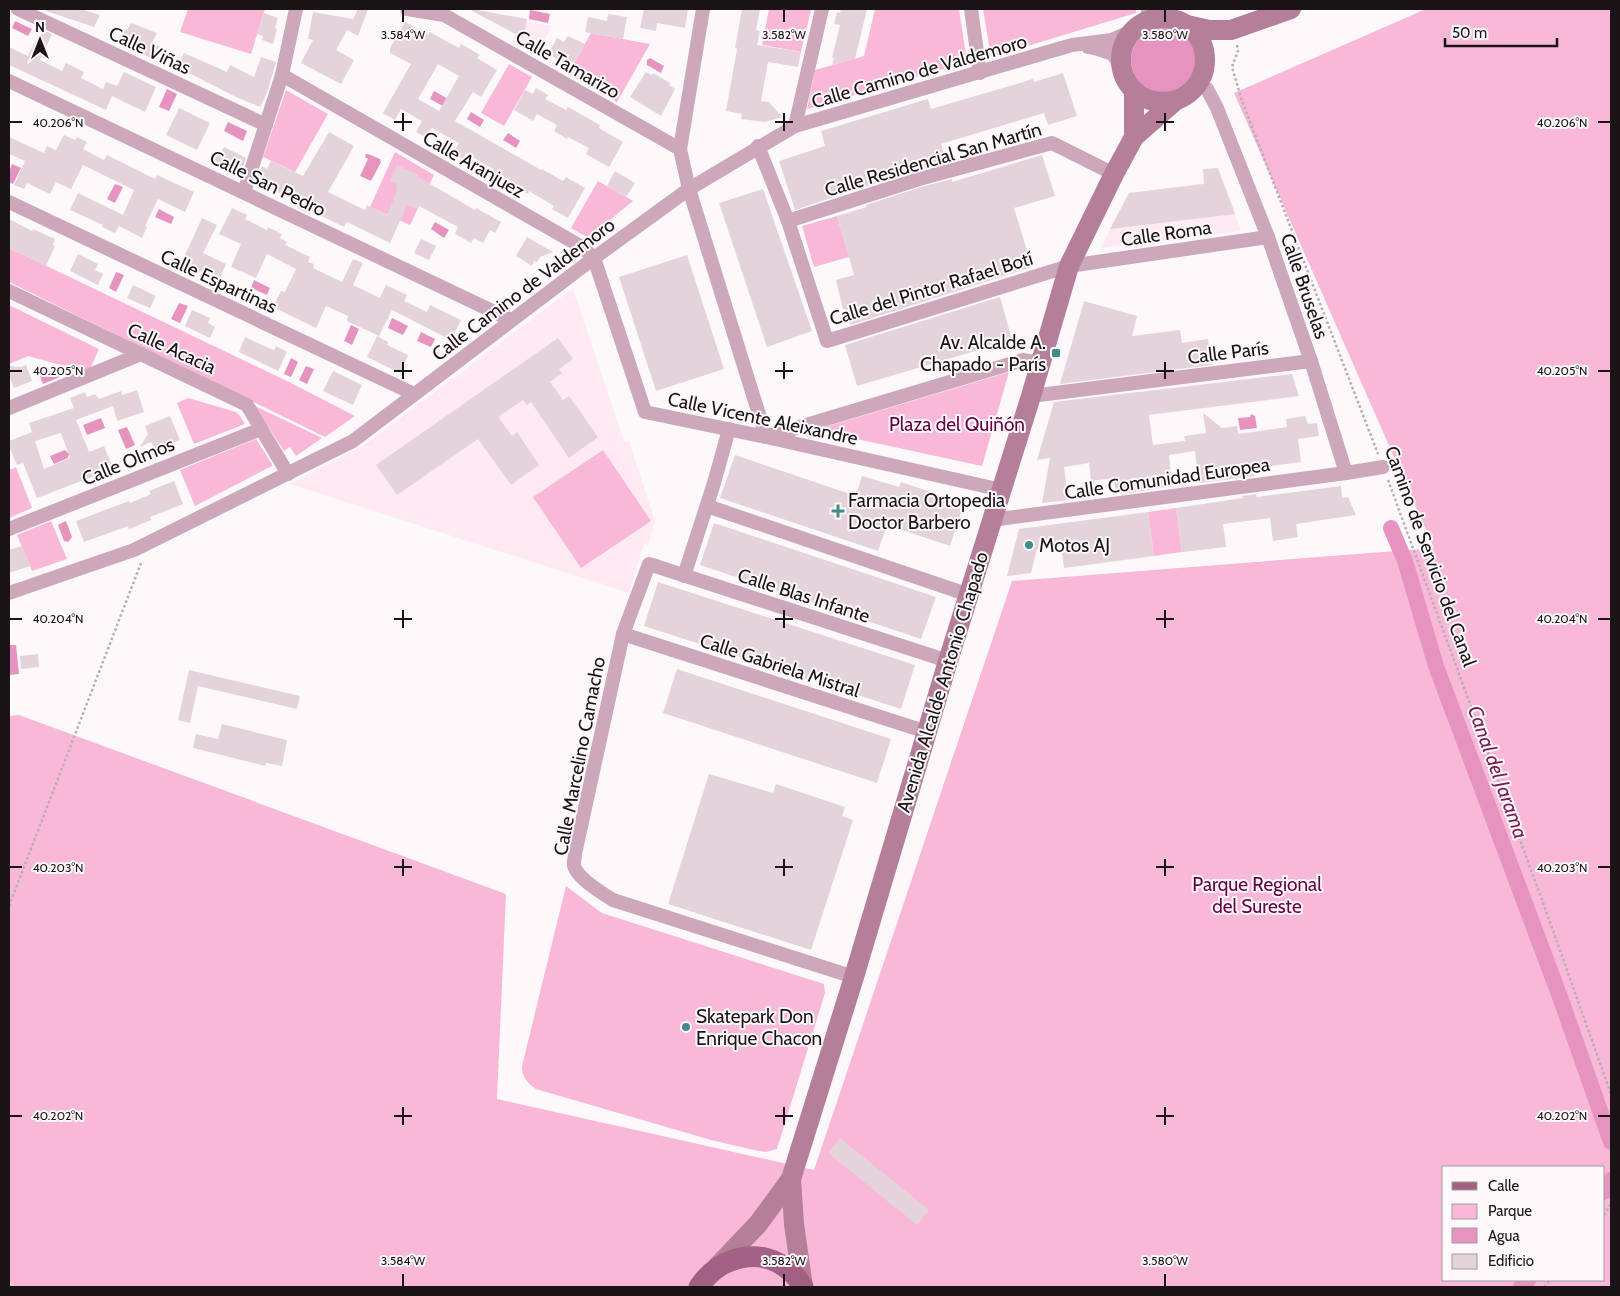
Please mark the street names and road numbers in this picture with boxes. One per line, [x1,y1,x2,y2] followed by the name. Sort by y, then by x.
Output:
[105,21,195,79] street label: Calle Viñas
[511,25,624,104] street label: Calle Tamarizo
[809,30,1030,113] street label: Calle Camino de Valdemoro
[822,117,1044,201] street label: Calle Residencial San Martín
[419,126,529,203] street label: Calle Aranjuez
[206,146,329,221] street label: Calle San Pedro
[427,213,619,366] street label: Calle Camino de Valdemoro
[1119,216,1213,251] street label: Calle Roma
[1276,230,1333,342] street label: Calle Bruselas
[157,244,281,319] street label: Calle Espartinas
[827,247,1036,330] street label: Calle del Pintor Rafael Botí
[124,318,220,379] street label: Calle Acacia
[1186,336,1270,369] street label: Calle París
[666,387,860,450] street label: Calle Vicente Aleixandre
[79,432,178,490] street label: Calle Olmos
[1380,443,1481,670] street label: Camino de Servicio del Canal
[1063,453,1271,504] street label: Calle Comunidad Europea
[892,549,993,815] street label: Avenida Alcalde Antonio Chapado
[735,563,873,628] street label: Calle Blas Infante
[697,629,863,702] street label: Calle Gabriela Mistral
[549,655,610,857] street label: Calle Marcelino Camacho

